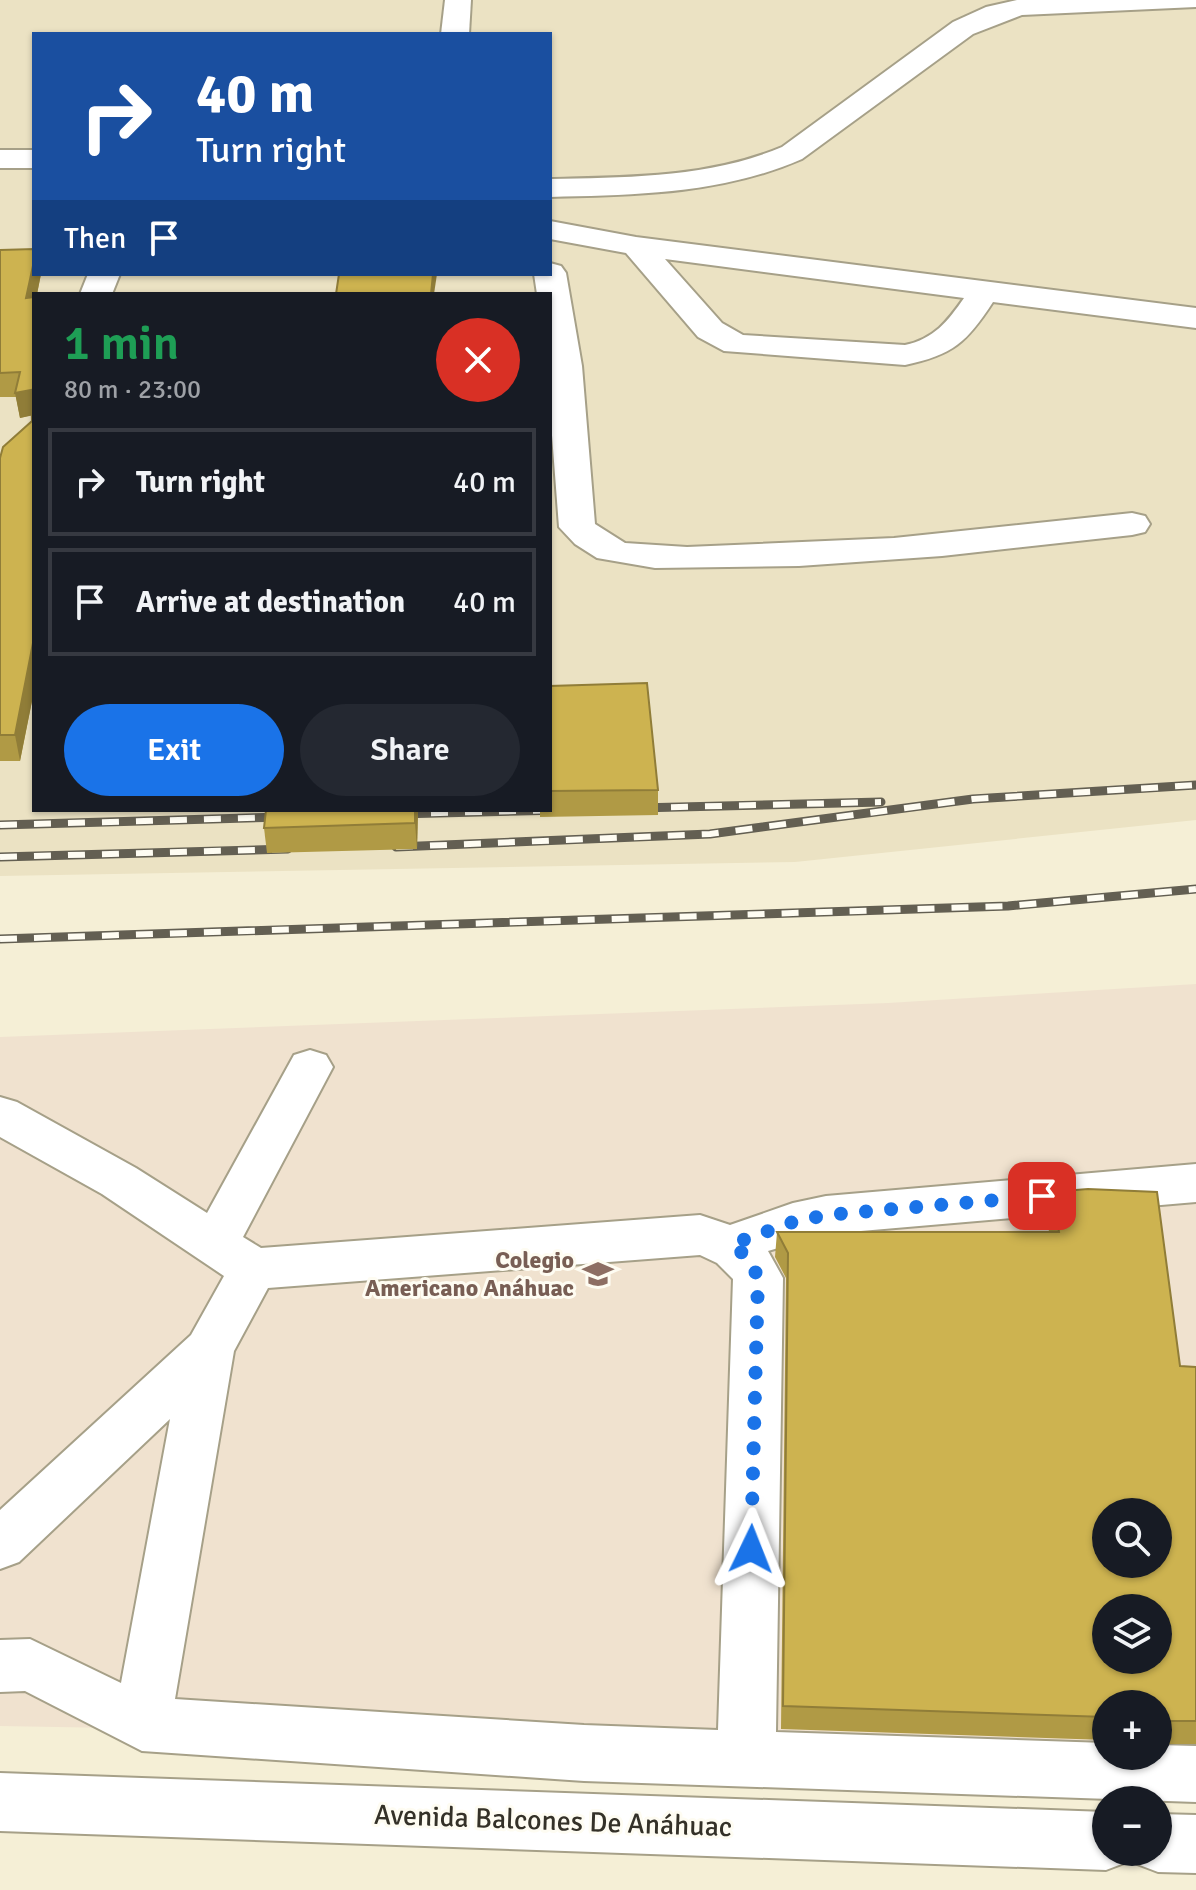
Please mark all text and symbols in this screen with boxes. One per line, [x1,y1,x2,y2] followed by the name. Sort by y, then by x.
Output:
[196,59,314,128] text: 40 m
[64,64,168,168] icon: right
[196,128,346,173] text: Turn right
[142,216,186,260] icon: arrive
[64,220,126,257] text: Then
[64,314,179,373] text: 1 min
[436,318,520,402] button: close
[64,374,201,406] text: 80 m · 23:00
[68,460,112,504] icon: right
[136,464,265,501] text: Turn right
[453,464,516,501] text: 40 m
[68,580,112,624] icon: arrive
[136,584,405,621] text: Arrive at destination
[453,584,516,621] text: 40 m
[64,704,284,796] button: Exit
[300,704,520,796] button: Share
[1008,1162,1076,1230] pin
[1020,1174,1064,1218] icon: arrive
[365,1245,574,1303] place label: Colegio Americano Anáhuac
[581,1257,615,1291] school or university icon: Colegio Americano Anáhuac
[1092,1498,1172,1866] map controls
[1092,1498,1172,1578] button: search
[709,1507,793,1591] position arrow
[1092,1594,1172,1674] button: layers
[1092,1690,1172,1770] button: +
[1092,1786,1172,1866] button: −
[373,1798,733,1844] street label: Avenida Balcones De Anáhuac

